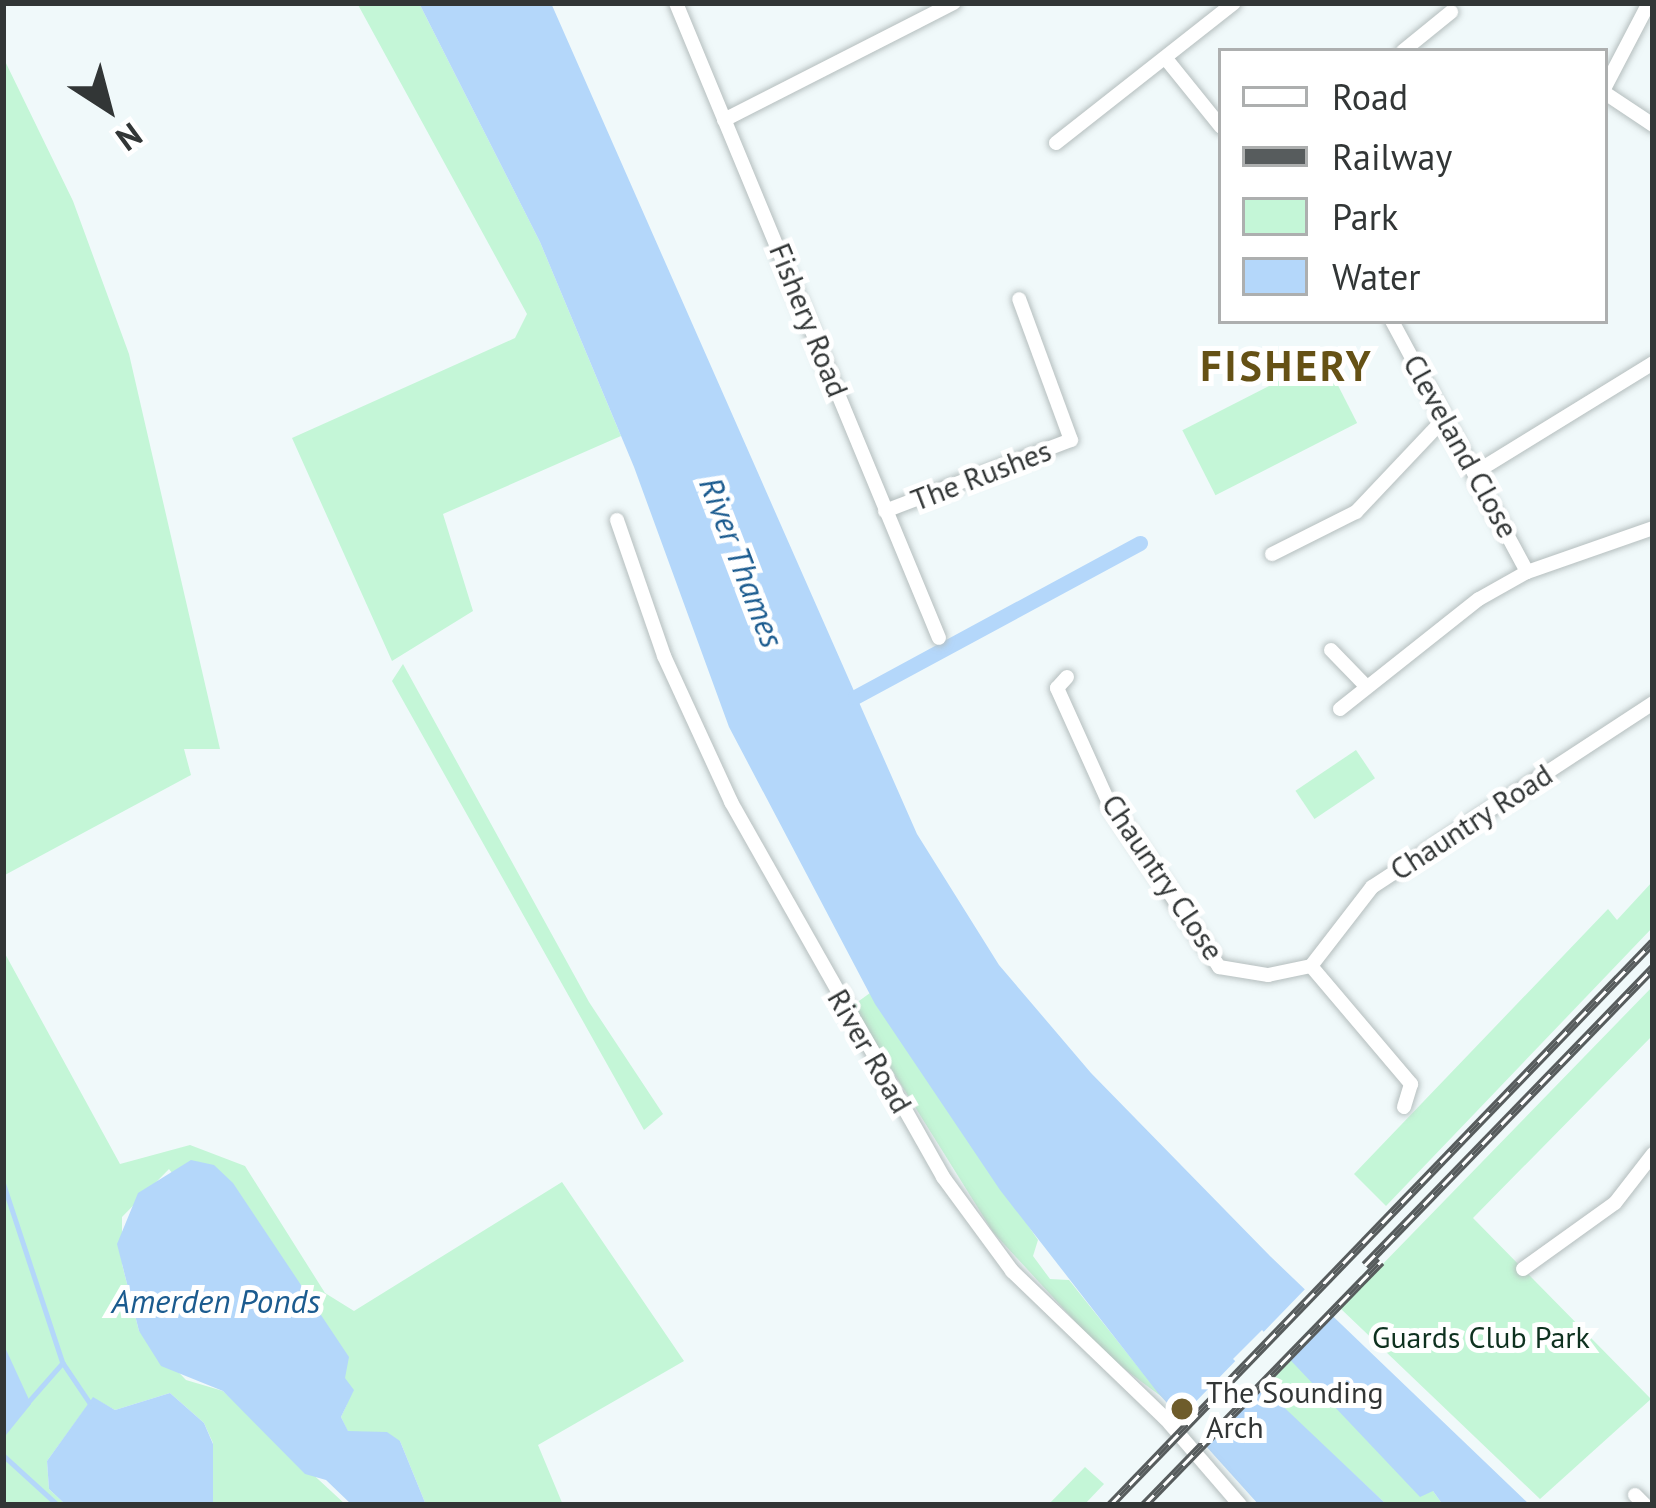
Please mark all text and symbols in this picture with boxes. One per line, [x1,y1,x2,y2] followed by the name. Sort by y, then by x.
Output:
[48,48,168,168] north arrow
[1218,48,1608,324] legend
[1332,73,1408,120] text: Road
[108,114,151,161] text: N
[1332,133,1452,180] text: Railway
[1332,193,1398,240] text: Park
[762,237,856,403] street label: Fishery Road
[1332,253,1421,300] text: Water
[1200,341,1374,391] district label: FISHERY
[1396,348,1526,544] street label: Cleveland Close
[906,432,1056,518] street label: The Rushes
[691,471,793,653] water label: River Thames
[1383,756,1559,888] street label: Chauntry Road
[1094,787,1232,967] street label: Chauntry Close
[820,983,920,1119] street label: River Road
[112,1281,320,1321] water label: Amerden Ponds
[1372,1319,1590,1355] park label: Guards Club Park
[1206,1374,1384,1444] place label: The Sounding Arch
[1169,1396,1195,1422] marker: The Sounding Arch

